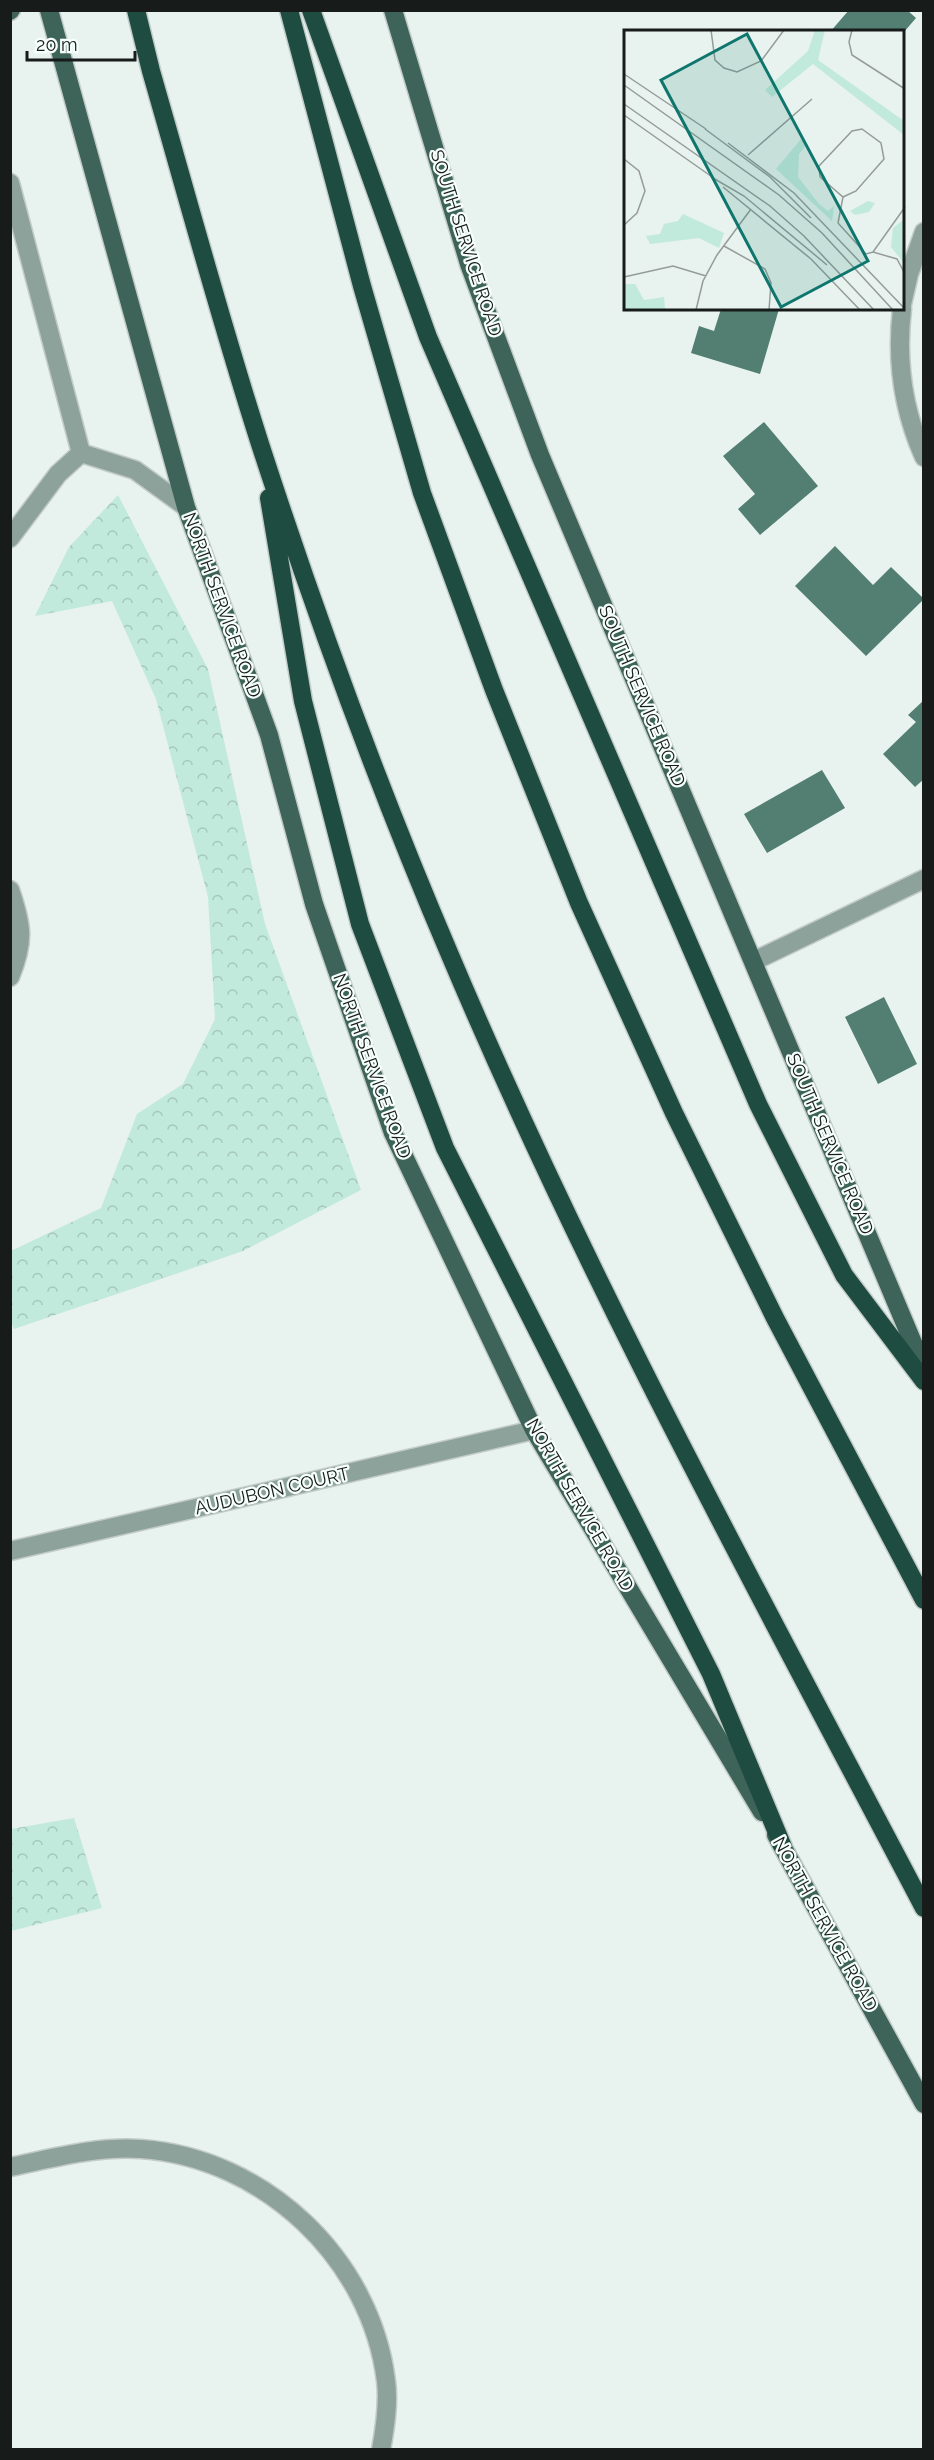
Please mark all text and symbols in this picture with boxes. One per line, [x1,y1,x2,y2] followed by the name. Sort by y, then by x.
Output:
[27,24,135,62] scale bar
[624,30,904,310] inset map
[36,34,78,55] text: 20 m
[426,147,507,339] street label: SOUTH SERVICE ROAD
[179,509,266,700] street label: NORTH SERVICE ROAD
[595,602,690,790] street label: SOUTH SERVICE ROAD
[329,970,416,1161] street label: NORTH SERVICE ROAD
[783,1050,878,1238] street label: SOUTH SERVICE ROAD
[522,1415,638,1595] street label: NORTH SERVICE ROAD
[193,1463,351,1518] street label: AUDUBON COURT
[769,1833,882,2015] street label: NORTH SERVICE ROAD

